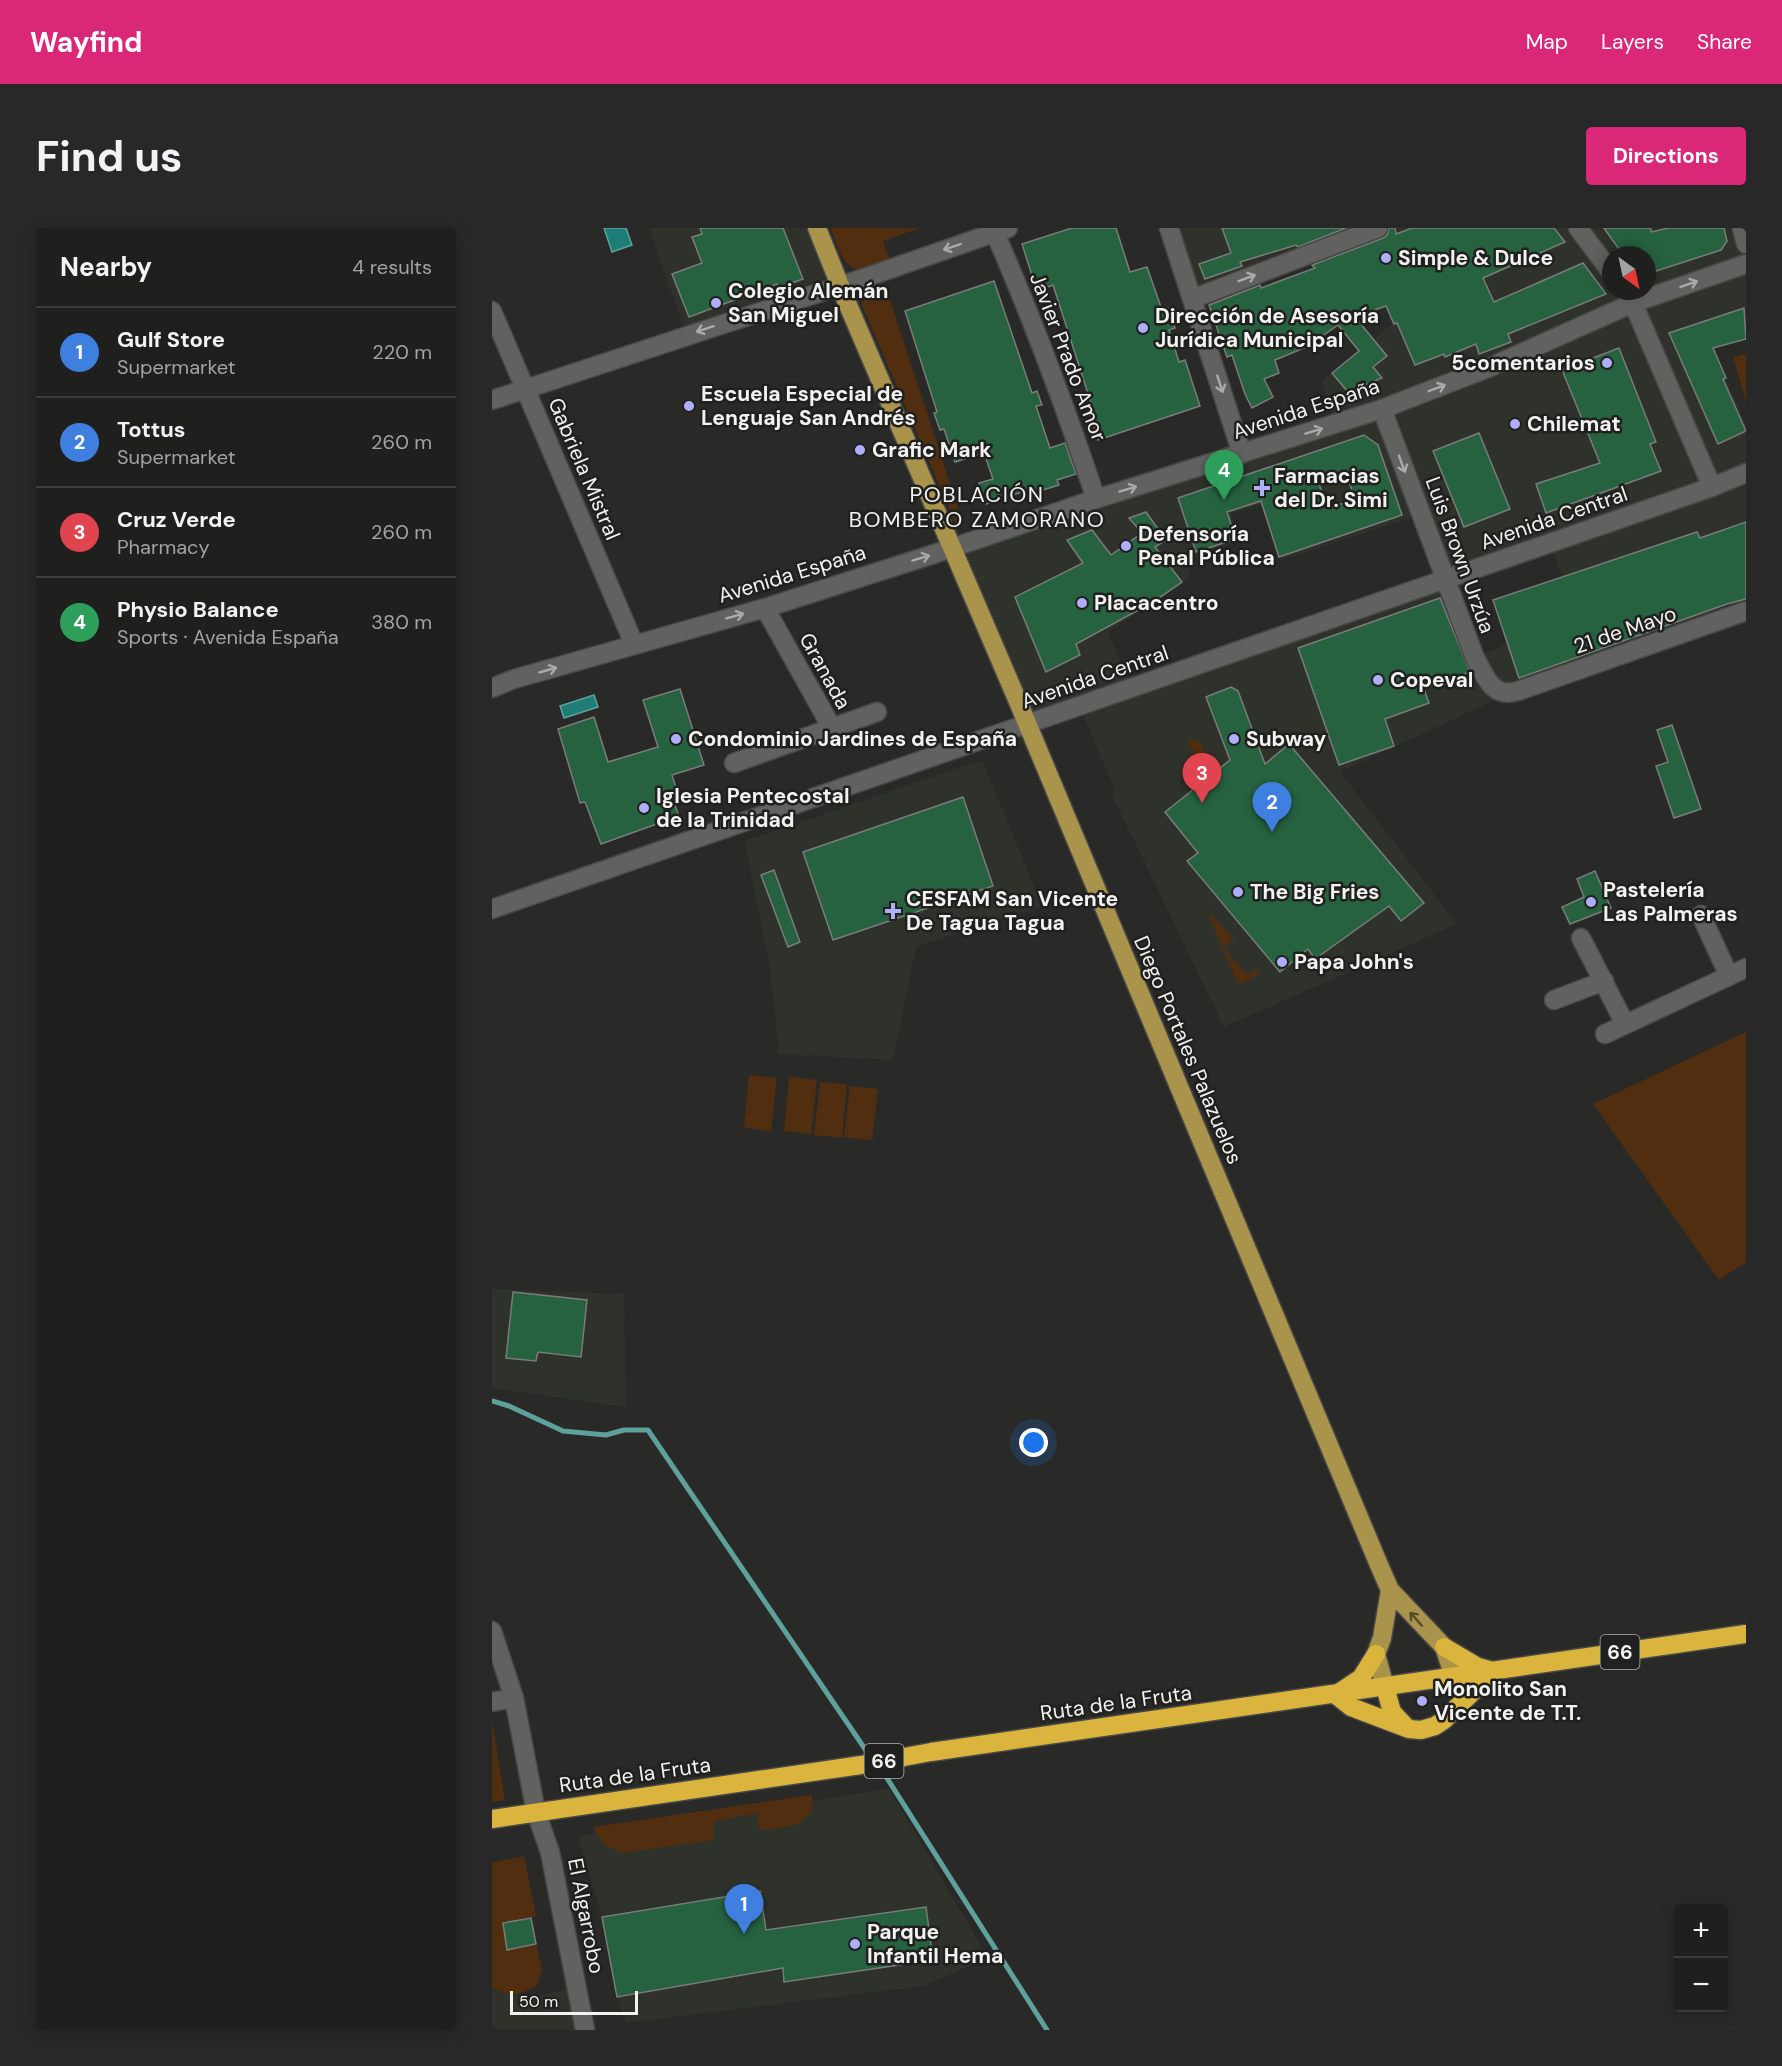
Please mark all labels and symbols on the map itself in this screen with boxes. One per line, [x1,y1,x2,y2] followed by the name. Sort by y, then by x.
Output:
[944,243,962,254] one-way arrow
[1398,244,1553,272] place label: Simple & Dulce
[1602,246,1656,300] north arrow
[1379,251,1393,265] marker: Simple & Dulce
[1023,269,1113,445] street label: Javier Prado Amor
[1237,272,1256,283] one-way arrow
[728,277,888,329] place label: Colegio Alemán San Miguel
[1679,277,1698,288] one-way arrow
[709,296,723,310] marker: Colegio Alemán San Miguel
[1155,302,1379,354] place label: Dirección de Asesoría Jurídica Municipal
[1136,321,1150,335] marker: Dirección de Asesoría Jurídica Municipal
[696,324,715,335] one-way arrow
[1451,349,1595,377] place label: 5comentarios
[1600,356,1614,370] marker: 5comentarios
[1229,372,1383,446] street label: Avenida España
[1215,374,1226,393] one-way arrow
[701,380,916,432] place label: Escuela Especial de Lenguaje San Andrés
[1427,382,1446,393] one-way arrow
[541,394,627,544] street label: Gabriela Mistral
[682,399,696,413] marker: Escuela Especial de Lenguaje San Andrés
[1527,410,1621,438] place label: Chilemat
[1508,417,1522,431] marker: Chilemat
[1304,425,1323,436] one-way arrow
[872,436,991,464] place label: Grafic Mark
[853,443,867,457] marker: Grafic Mark
[1204,450,1244,500] pin: 4
[1398,454,1409,473] one-way arrow
[1274,462,1388,514] place label: Farmacias del Dr. Simi
[1419,473,1501,637] street label: Luis Brown Urzúa
[849,480,1105,534] district label: POBLACIÓN BOMBERO ZAMORANO
[1477,480,1631,556] street label: Avenida Central
[1255,481,1269,495] marker: Farmacias del Dr. Simi
[1118,483,1137,494] one-way arrow
[1138,520,1275,572] place label: Defensoría Penal Pública
[715,538,869,610] street label: Avenida España
[1119,539,1133,553] marker: Defensoría Penal Pública
[911,552,930,563] one-way arrow
[1094,589,1219,617] place label: Placacentro
[1075,596,1089,610] marker: Placacentro
[1570,599,1680,661] street label: 21 de Mayo
[725,610,744,621] one-way arrow
[793,628,857,714] street label: Granada
[1018,639,1172,715] street label: Avenida Central
[538,664,557,675] one-way arrow
[1390,666,1473,694] place label: Copeval
[1371,673,1385,687] marker: Copeval
[688,725,1017,753] place label: Condominio Jardines de España
[1246,725,1327,753] place label: Subway
[669,732,683,746] marker: Condominio Jardines de España
[1227,732,1241,746] marker: Subway
[1182,754,1222,803] pin: 3
[656,782,850,834] place label: Iglesia Pentecostal de la Trinidad
[1252,782,1292,832] pin: 2
[637,801,651,815] marker: Iglesia Pentecostal de la Trinidad
[1603,876,1738,928] place label: Pastelería Las Palmeras
[1250,878,1380,906] place label: The Big Fries
[906,885,1118,937] place label: CESFAM San Vicente De Tagua Tagua
[1231,885,1245,899] marker: The Big Fries
[1584,895,1598,909] marker: Pastelería Las Palmeras
[884,902,902,920] marker: CESFAM San Vicente De Tagua Tagua
[1127,932,1249,1168] street label: Diego Portales Palazuelos
[1294,948,1414,976] place label: Papa John's
[1275,955,1289,969] marker: Papa John's
[1019,1428,1048,1457] your location
[1410,1612,1424,1627] one-way arrow
[1600,1635,1640,1669] road number: 66
[1434,1675,1581,1727] place label: Monolito San Vicente de T.T.
[1038,1679,1194,1727] street label: Ruta de la Fruta
[1415,1694,1429,1708] marker: Monolito San Vicente de T.T.
[864,1744,904,1778] road number: 66
[557,1751,713,1799] street label: Ruta de la Fruta
[561,1856,611,1976] street label: El Algarrobo
[724,1884,764,1934] pin: 1
[867,1918,1003,1970] place label: Parque Infantil Hema
[848,1937,862,1951] marker: Parque Infantil Hema
[510,1988,638,2016] scale bar

